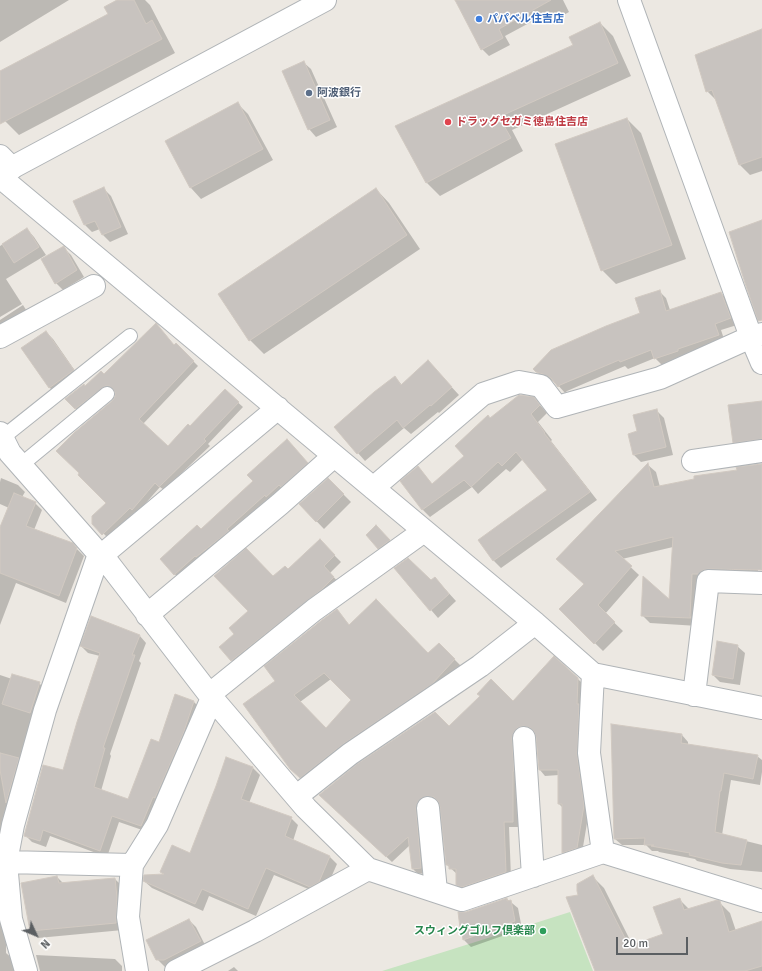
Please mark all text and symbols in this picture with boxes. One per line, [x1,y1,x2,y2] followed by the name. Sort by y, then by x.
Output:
[487,12,564,26] place label: パパベル住吉店
[474,14,484,24] marker: パパベル住吉店
[317,86,361,100] place label: 阿波銀行
[304,88,314,98] marker: 阿波銀行
[456,115,588,129] place label: ドラッグセガミ徳島住吉店
[443,117,453,127] marker: ドラッグセガミ徳島住吉店
[16,915,56,955] north arrow
[414,924,535,938] place label: スウィングゴルフ倶楽部
[538,926,548,936] marker: スウィングゴルフ倶楽部
[618,929,690,955] scale bar
[38,936,52,951] text: N
[623,936,648,951] text: 20 m

